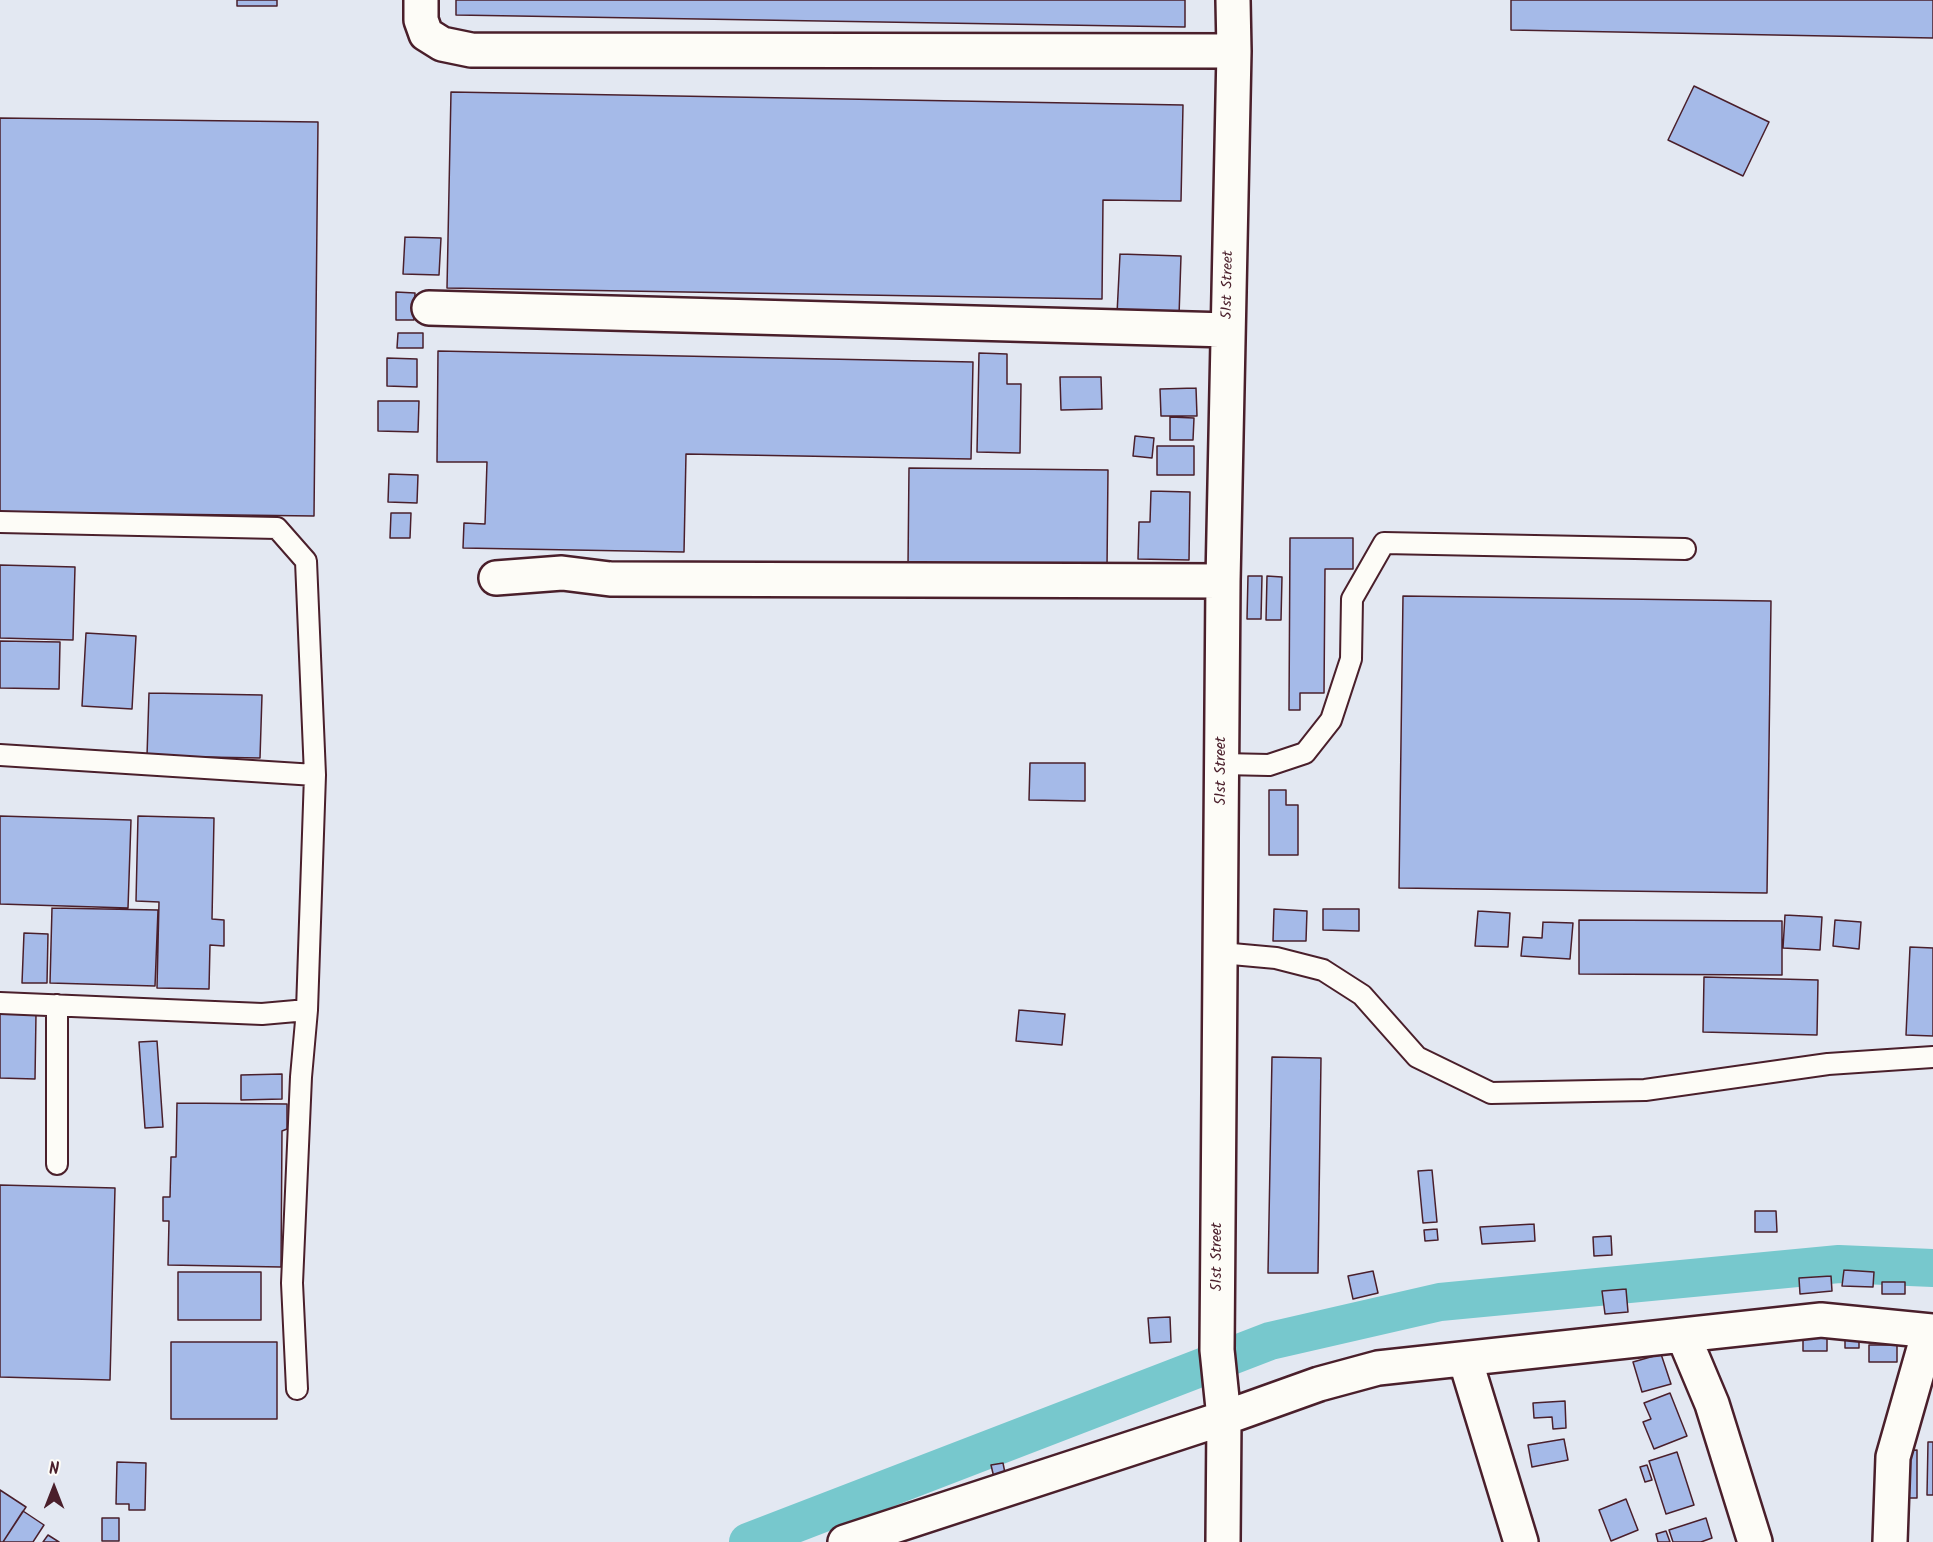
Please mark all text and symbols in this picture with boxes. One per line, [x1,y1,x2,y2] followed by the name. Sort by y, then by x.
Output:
[1219,250,1239,320] street label: 51st Street
[1213,736,1231,806] street label: 51st Street
[1209,1222,1227,1292] street label: 51st Street
[49,1457,59,1482] text: N
[24,1458,84,1518] north arrow

